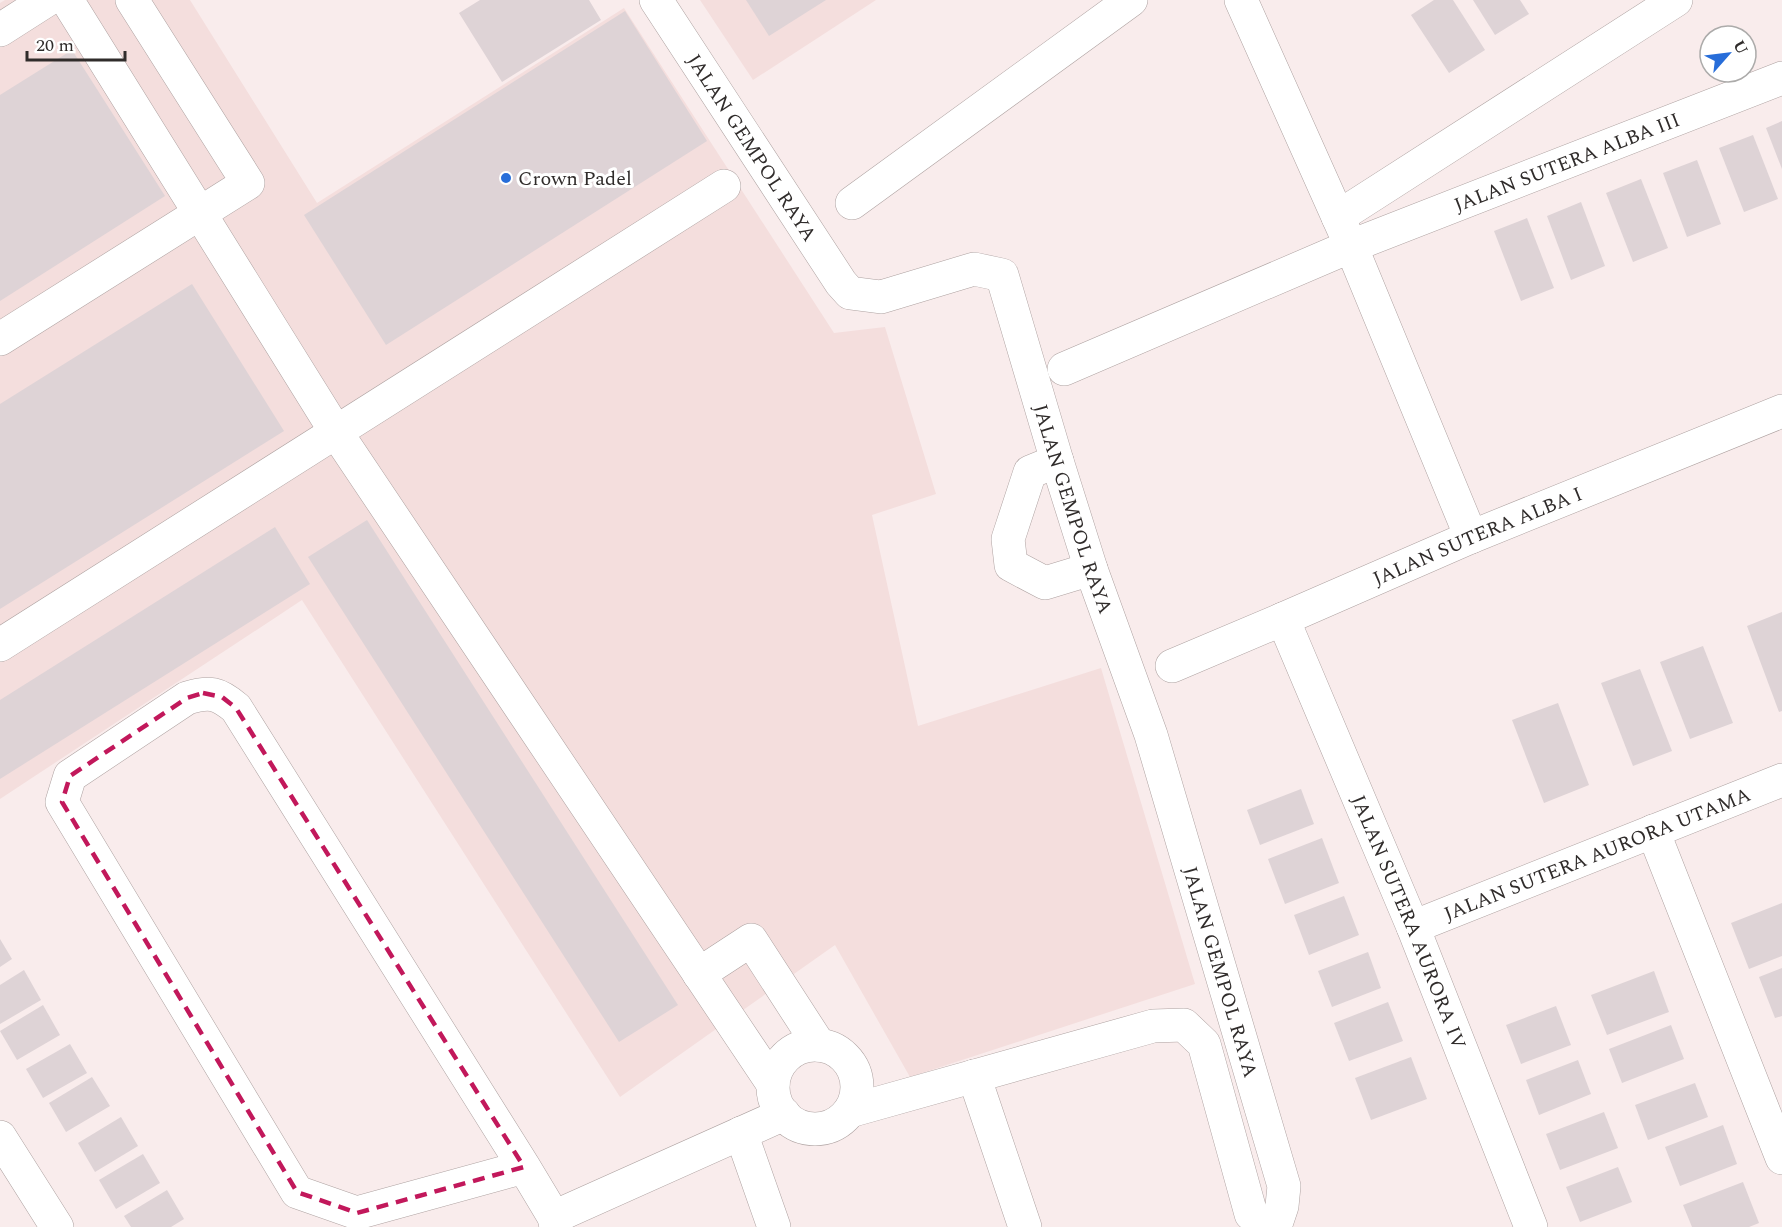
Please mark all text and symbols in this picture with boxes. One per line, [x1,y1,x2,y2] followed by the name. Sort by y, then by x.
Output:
[27,24,124,62] scale bar
[1698,24,1758,84] north arrow
[36,32,74,59] text: 20 m
[1727,36,1754,59] text: U
[679,48,824,248] street label: JALAN GEMPOL RAYA
[1450,105,1685,220] street label: JALAN SUTERA ALBA III
[518,164,632,194] place label: Crown Padel
[499,171,513,185] marker: Crown Padel
[1025,401,1120,618] street label: JALAN GEMPOL RAYA
[1368,479,1587,594] street label: JALAN SUTERA ALBA I
[1439,780,1755,929] street label: JALAN SUTERA AURORA UTAMA
[1343,790,1474,1054] street label: JALAN SUTERA AURORA IV
[1174,863,1265,1081] street label: JALAN GEMPOL RAYA

